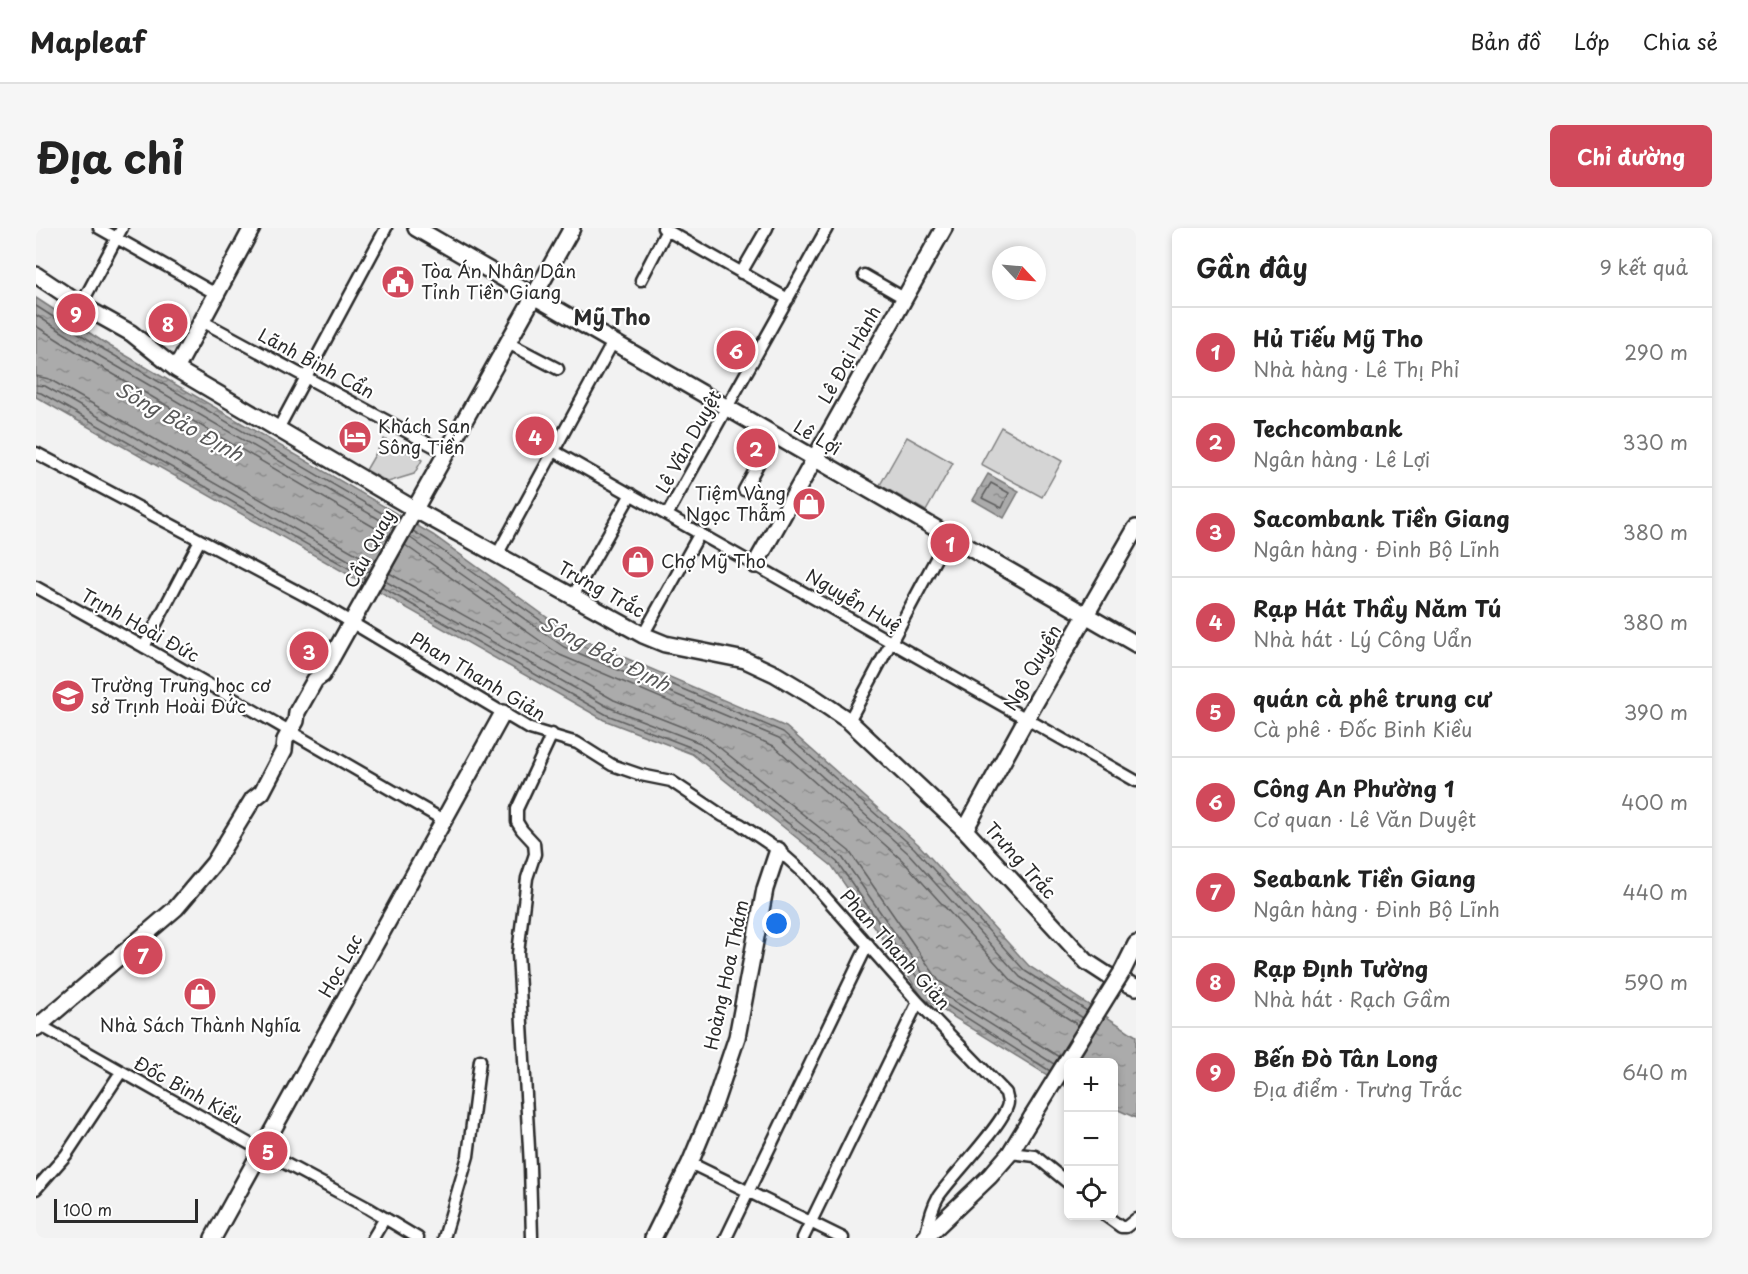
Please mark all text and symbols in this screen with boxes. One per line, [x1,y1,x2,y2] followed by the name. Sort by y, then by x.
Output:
[30,20,146,63] text: Mapleaf
[1470,25,1541,57] text: Bản đồ
[1574,25,1610,57] text: Lớp
[1643,25,1718,57] text: Chia sẻ
[36,125,184,188] text: Địa chỉ
[1550,125,1712,187] button: Chỉ đường
[992,246,1046,300] north arrow
[1196,248,1308,287] text: Gần đây
[1600,252,1688,282] text: 9 kết quả
[421,257,577,305] place label: Tòa Án Nhân Dân Tỉnh Tiền Giang
[380,264,416,300] public building icon: Tòa Án Nhân Dân Tỉnh Tiền Giang
[56,290,96,335] pin: 9
[148,300,188,346] pin: 8
[574,300,650,332] district label: Mỹ Tho
[811,300,887,408] street label: Lê Đại Hành
[254,321,380,405] street label: Lãnh Binh Cẩn
[1253,321,1423,354] text: Hủ Tiếu Mỹ Tho
[716,328,756,372] pin: 6
[1211,337,1220,367] text: 1
[1624,337,1688,367] text: 290 m
[1253,354,1459,384] text: Nhà hàng · Lê Thị Phỉ
[110,374,249,469] water label: Sông Bảo Định
[648,385,727,498] street label: Lê Văn Duyệt
[1253,411,1403,444] text: Techcombank
[378,412,470,460] place label: Khách Sạn Sông Tiền
[789,412,847,461] street label: Lê Lợi
[516,414,554,458] pin: 4
[337,419,373,455] hotel icon: Khách Sạn Sông Tiền
[736,426,776,470] pin: 2
[1208,427,1223,457] text: 2
[1622,427,1688,457] text: 330 m
[1253,444,1430,474] text: Ngân hàng · Lê Lợi
[686,479,786,527] place label: Tiệm Vàng Ngọc Thẫm
[791,486,827,522] shop icon: Tiệm Vàng Ngọc Thẫm
[1253,501,1510,534] text: Sacombank Tiền Giang
[337,504,401,593] street label: Cầu Quay
[1209,517,1222,547] text: 3
[1622,517,1688,547] text: 380 m
[930,520,970,566] pin: 1
[1253,534,1500,564] text: Ngân hàng · Đinh Bộ Lĩnh
[620,544,656,580] shop icon: Chợ Mỹ Tho
[661,547,766,574] place label: Chợ Mỹ Tho
[553,554,650,624] street label: Trưng Trắc
[801,562,907,638] street label: Nguyễn Huệ
[77,581,205,668] street label: Trịnh Hoài Đức
[1253,591,1501,624] text: Rạp Hát Thầy Năm Tú
[1209,607,1222,637] text: 4
[1622,607,1688,637] text: 380 m
[536,608,676,699] water label: Sông Bảo Định
[996,619,1067,715] street label: Ngô Quyền
[406,624,552,727] street label: Phan Thanh Giản
[1253,624,1472,654] text: Nhà hát · Lý Công Uẩn
[290,628,328,674] pin: 3
[91,671,271,719] place label: Trường Trung học cơ sở Trịnh Hoài Đức
[50,678,86,714] school or university icon: Trường Trung học cơ sở Trịnh Hoài Đức
[1253,681,1491,714] text: quán cà phê trung cư
[1209,697,1222,727] text: 5
[1624,697,1688,727] text: 390 m
[1253,714,1472,744] text: Cà phê · Đốc Binh Kiều
[1253,771,1454,804] text: Công An Phường 1
[1208,787,1223,817] text: 6
[1621,787,1688,817] text: 400 m
[1253,804,1476,834] text: Cơ quan · Lê Văn Duyệt
[979,815,1063,905] street label: Trưng Trắc
[1253,861,1476,894] text: Seabank Tiền Giang
[1210,877,1221,907] text: 7
[1623,877,1688,907] text: 440 m
[834,883,958,1015] street label: Phan Thanh Giản
[1253,894,1500,924] text: Ngân hàng · Đinh Bộ Lĩnh
[696,897,755,1052] street label: Hoàng Hoa Thám
[762,909,791,938] your location
[311,929,368,1002] street label: Học Lạc
[124,932,162,978] pin: 7
[1253,951,1428,984] text: Rạp Định Tường
[1209,967,1222,997] text: 8
[1624,967,1688,997] text: 590 m
[182,976,218,1012] shop icon: Nhà Sách Thành Nghĩa
[1253,984,1451,1014] text: Nhà hát · Rạch Gầm
[100,1011,301,1038] place label: Nhà Sách Thành Nghĩa
[1253,1041,1438,1074] text: Bến Đò Tân Long
[130,1049,248,1131] street label: Đốc Binh Kiều
[1210,1057,1221,1087] text: 9
[1622,1057,1688,1087] text: 640 m
[1064,1058,1118,1220] map controls
[1064,1058,1118,1112] button: +
[1253,1074,1462,1104] text: Địa điểm · Trưng Trắc
[1064,1112,1118,1166] button: −
[248,1128,288,1174] pin: 5
[1064,1166,1118,1220] button: locate
[54,1196,198,1224] scale bar
[63,1197,112,1221] text: 100 m

